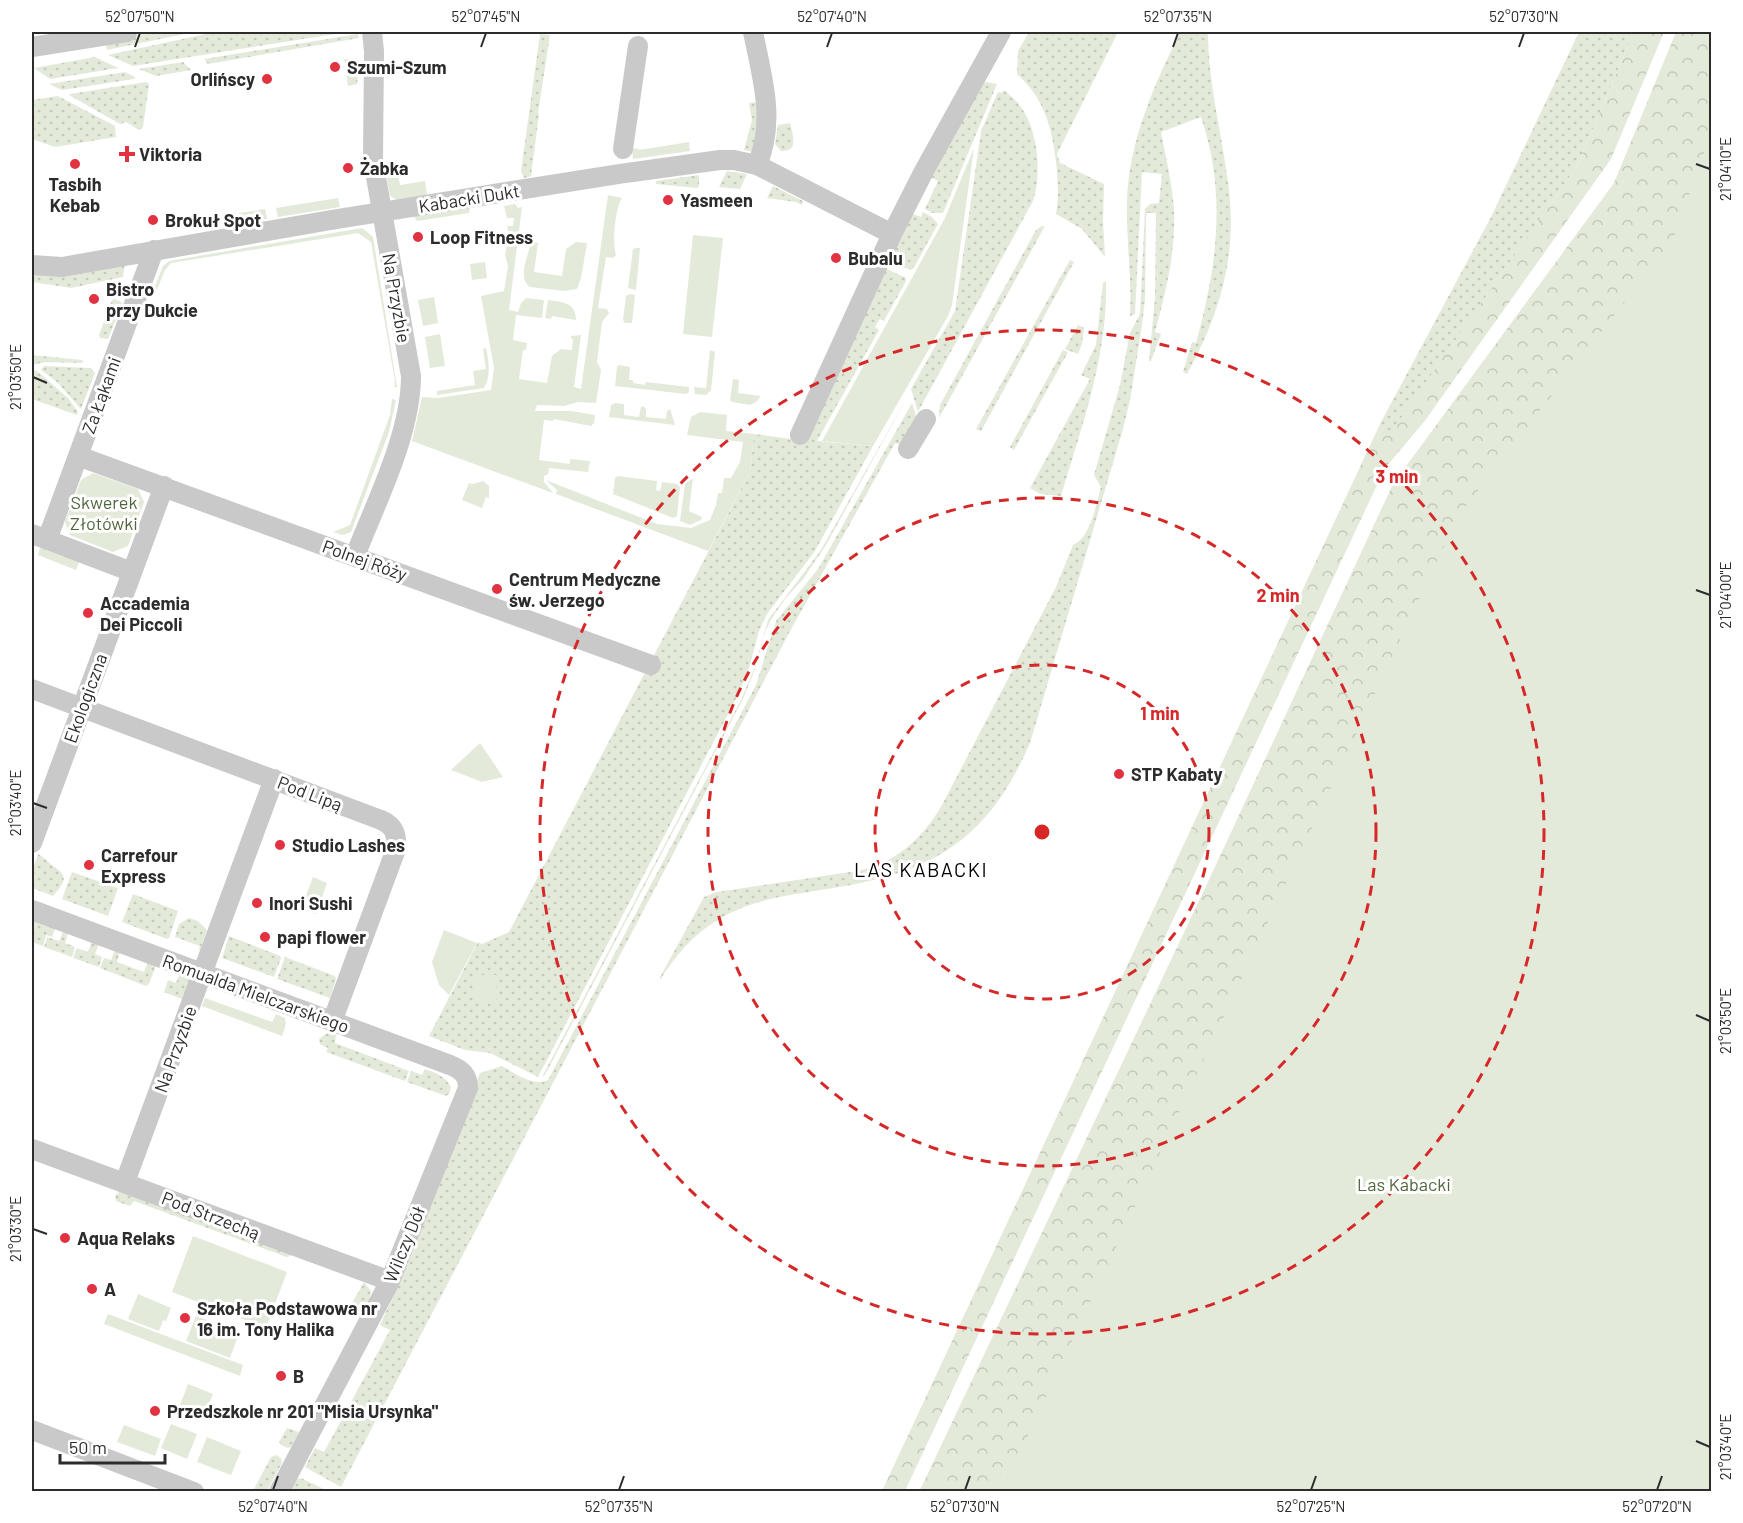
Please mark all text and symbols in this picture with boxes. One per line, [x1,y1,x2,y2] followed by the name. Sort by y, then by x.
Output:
[105,7,175,25] text: 52°07'50"N
[452,7,520,25] text: 52°07'45"N
[797,7,867,25] text: 52°07'40"N
[1144,7,1212,25] text: 52°07'35"N
[1489,7,1559,25] text: 52°07'30"N
[347,56,447,78] place label: Szumi-Szum
[328,60,342,74] marker: Szumi-Szum
[191,68,255,90] place label: Orlińscy
[260,72,274,86] marker: Orlińscy
[1716,137,1734,201] text: 21°04'10"E
[139,143,202,165] place label: Viktoria
[120,147,134,161] marker: Viktoria
[68,157,82,171] marker: Tasbih Kebab
[360,157,408,179] place label: Żabka
[341,161,355,175] marker: Żabka
[48,173,102,216] place label: Tasbih Kebab
[417,179,521,217] street label: Kabacki Dukt
[680,189,753,211] place label: Yasmeen
[661,193,675,207] marker: Yasmeen
[165,209,261,231] place label: Brokuł Spot
[146,213,160,227] marker: Brokuł Spot
[430,226,533,248] place label: Loop Fitness
[411,230,425,244] marker: Loop Fitness
[848,247,903,269] place label: Bubalu
[378,251,416,345] street label: Na Przyzbie
[829,251,843,265] marker: Bubalu
[106,278,198,321] place label: Bistro przy Dukcie
[87,292,101,306] marker: Bistro przy Dukcie
[6,344,24,410] text: 21°03'50"E
[77,354,125,436] street label: Za Łąkami
[1376,465,1418,487] text: 3 min
[70,491,138,534] park label: Skwerek Złotówki
[320,535,410,585] street label: Polnej Róży
[1716,561,1734,629] text: 21°04'00"E
[509,568,661,611] place label: Centrum Medyczne św. Jerzego
[490,582,504,596] marker: Centrum Medyczne św. Jerzego
[1256,584,1300,606] text: 2 min
[100,592,190,635] place label: Accademia Dei Piccoli
[81,606,95,620] marker: Accademia Dei Piccoli
[59,650,111,746] street label: Ekologiczna
[1140,702,1180,724] text: 1 min
[1131,763,1223,785] place label: STP Kabaty
[1112,767,1126,781] marker: STP Kabaty
[6,770,24,836] text: 21°03'40"E
[275,771,345,815] street label: Pod Lipą
[1032,822,1052,842] centre of rings
[292,834,405,856] place label: Studio Lashes
[273,838,287,852] marker: Studio Lashes
[101,844,178,887] place label: Carrefour Express
[854,857,988,881] district label: LAS KABACKI
[82,858,96,872] marker: Carrefour Express
[269,892,353,914] place label: Inori Sushi
[250,896,264,910] marker: Inori Sushi
[277,926,366,948] place label: papi flower
[258,930,272,944] marker: papi flower
[160,949,352,1037] street label: Romualda Mielczarskiego
[1716,988,1734,1054] text: 21°03'50"E
[149,1003,201,1095] street label: Na Przyzbie
[1357,1173,1451,1195] park label: Las Kabacki
[159,1186,263,1244] street label: Pod Strzechą
[6,1196,24,1262] text: 21°03'30"E
[379,1202,429,1286] street label: Wilczy Dół
[77,1227,175,1249] place label: Aqua Relaks
[58,1231,72,1245] marker: Aqua Relaks
[104,1278,116,1300] place label: A
[85,1282,99,1296] marker: A
[197,1297,378,1340] place label: Szkoła Podstawowa nr 16 im. Tony Halika
[178,1311,192,1325] marker: Szkoła Podstawowa nr 16 im. Tony Halika
[293,1365,304,1387] place label: B
[274,1369,288,1383] marker: B
[167,1400,439,1422] place label: Przedszkole nr 201 "Misia Ursynka"
[148,1404,162,1418] marker: Przedszkole nr 201 "Misia Ursynka"
[1716,1414,1734,1480] text: 21°03'40"E
[60,1427,165,1465] scale bar
[69,1436,107,1458] text: 50 m
[238,1497,308,1515] text: 52°07'40"N
[585,1497,653,1515] text: 52°07'35"N
[930,1497,1000,1515] text: 52°07'30"N
[1277,1497,1345,1515] text: 52°07'25"N
[1622,1497,1692,1515] text: 52°07'20"N

